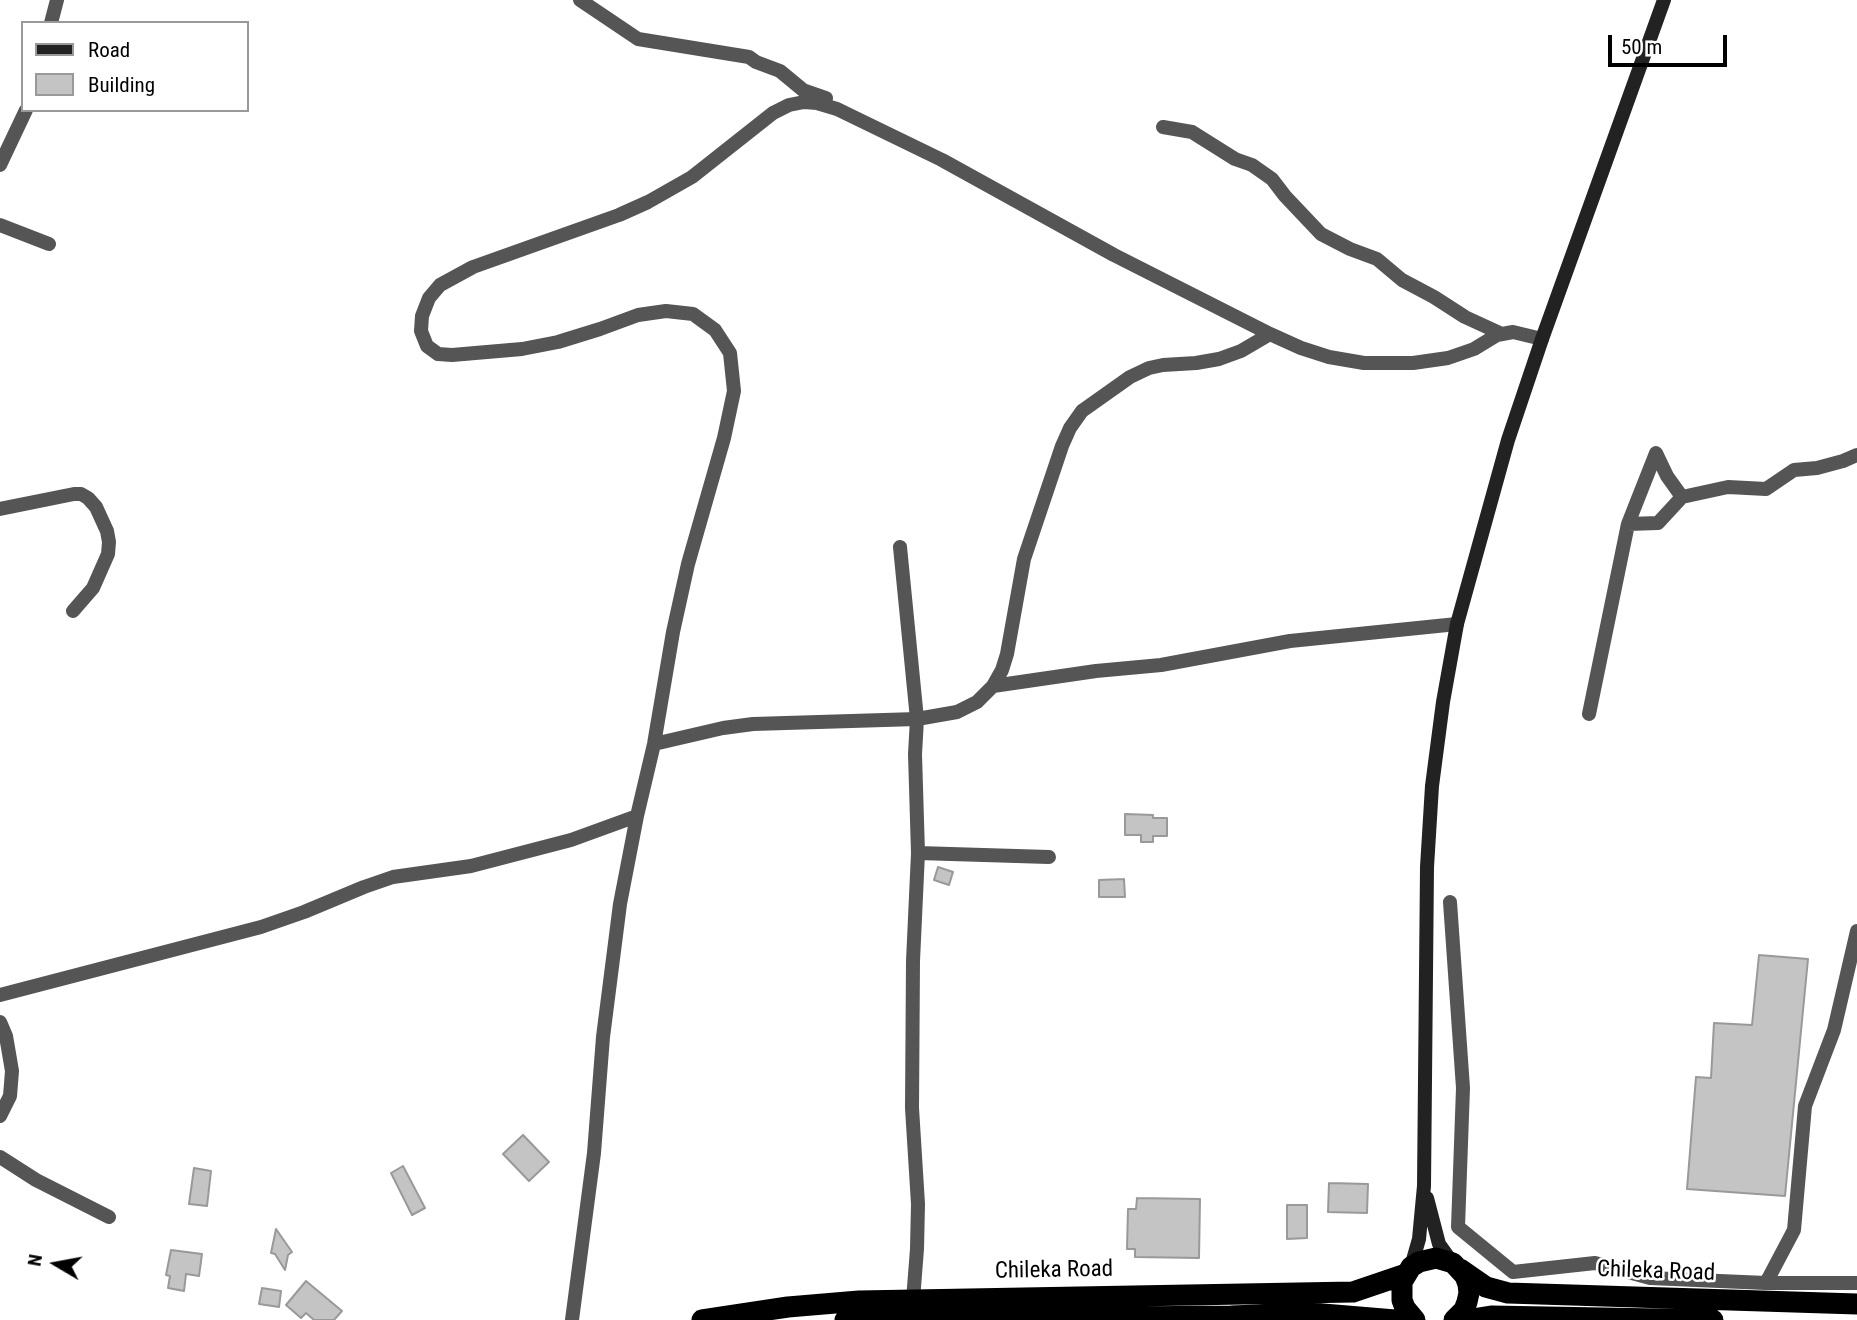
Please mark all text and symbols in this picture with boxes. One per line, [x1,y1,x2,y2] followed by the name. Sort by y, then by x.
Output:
[21,21,248,112] legend
[1612,21,1731,65] scale bar
[1621,35,1662,59] text: 50 m
[88,38,130,62] text: Road
[88,73,155,97] text: Building
[21,1229,91,1299] north arrow
[22,1253,47,1268] text: N
[995,1256,1113,1286] street label: Chileka Road
[1596,1256,1716,1288] street label: Chileka Road

